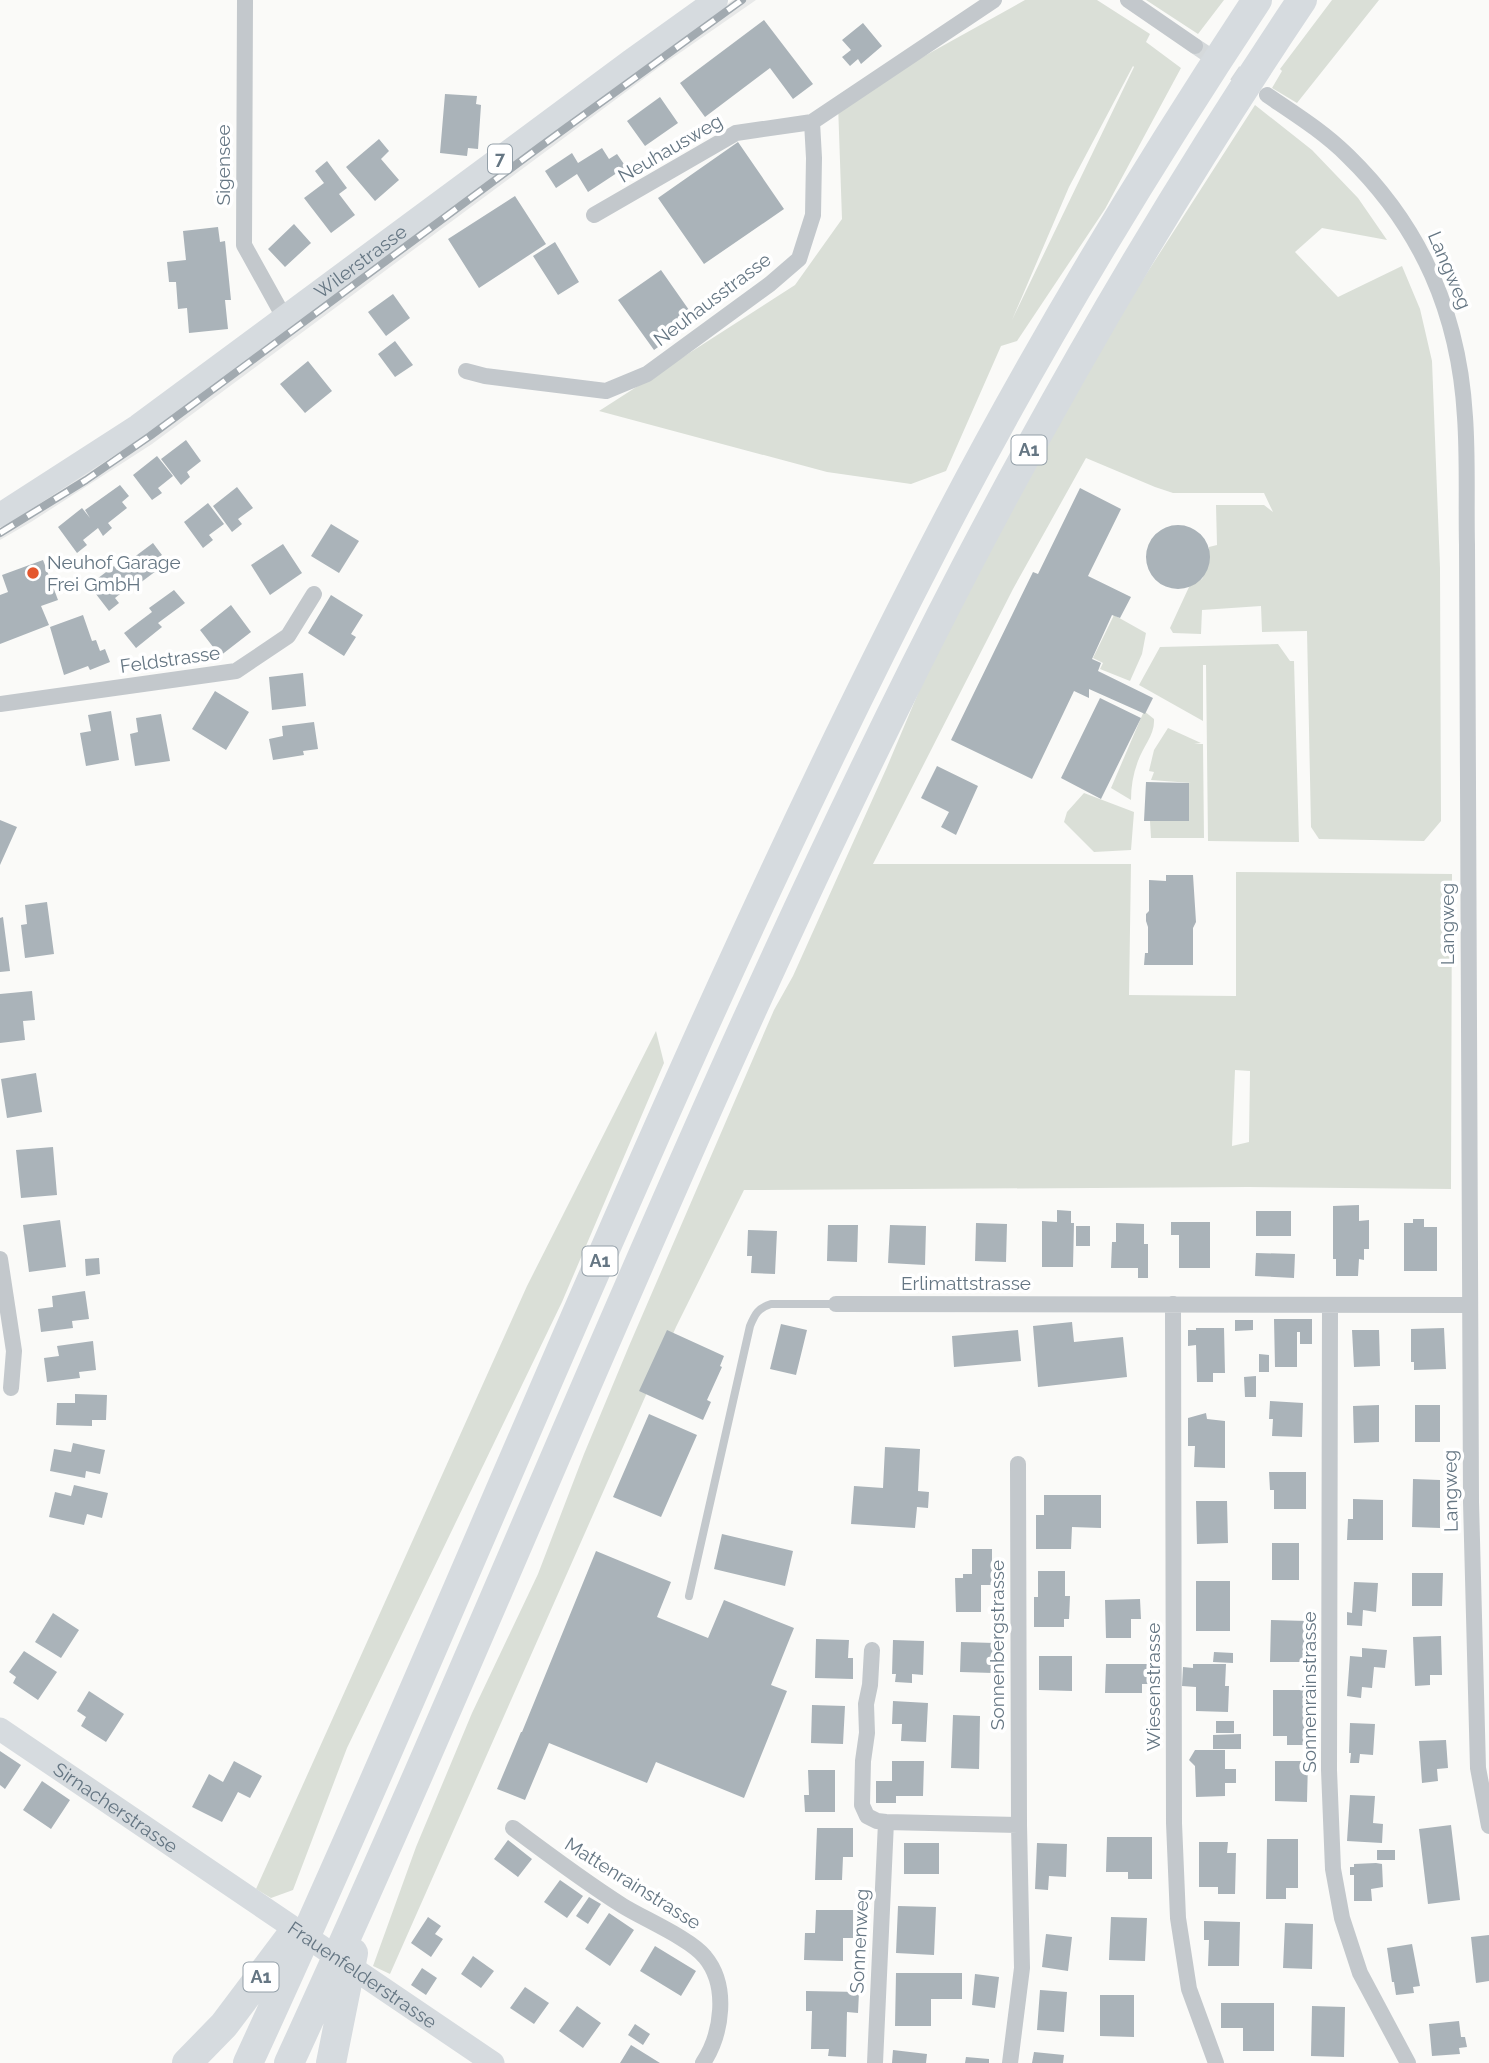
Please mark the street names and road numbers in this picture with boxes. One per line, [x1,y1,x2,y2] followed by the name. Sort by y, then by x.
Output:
[614,109,726,187] street label: Neuhausweg
[212,124,234,206] street label: Sigensee
[488,144,512,174] road number: 7
[310,220,411,303] street label: Wilerstrasse
[1424,228,1476,312] street label: Langweg
[649,248,775,350] street label: Neuhausstrasse
[1012,436,1046,464] road number: A1
[119,641,221,677] street label: Feldstrasse
[1436,883,1458,965] street label: Langweg
[582,1246,618,1276] road number: A1
[901,1272,1031,1294] street label: Erlimattstrasse
[1438,1450,1462,1532] street label: Langweg
[986,1560,1008,1730] street label: Sonnenbergstrasse
[1298,1611,1320,1773] street label: Sonnenrainstrasse
[1142,1623,1164,1751] street label: Wiesenstrasse
[50,1758,182,1857] street label: Sirnacherstrasse
[561,1832,705,1934] street label: Mattenrainstrasse
[845,1888,873,1994] street label: Sonnenweg
[284,1916,441,2033] street label: Frauenfelderstrasse
[244,1963,278,1992] road number: A1

